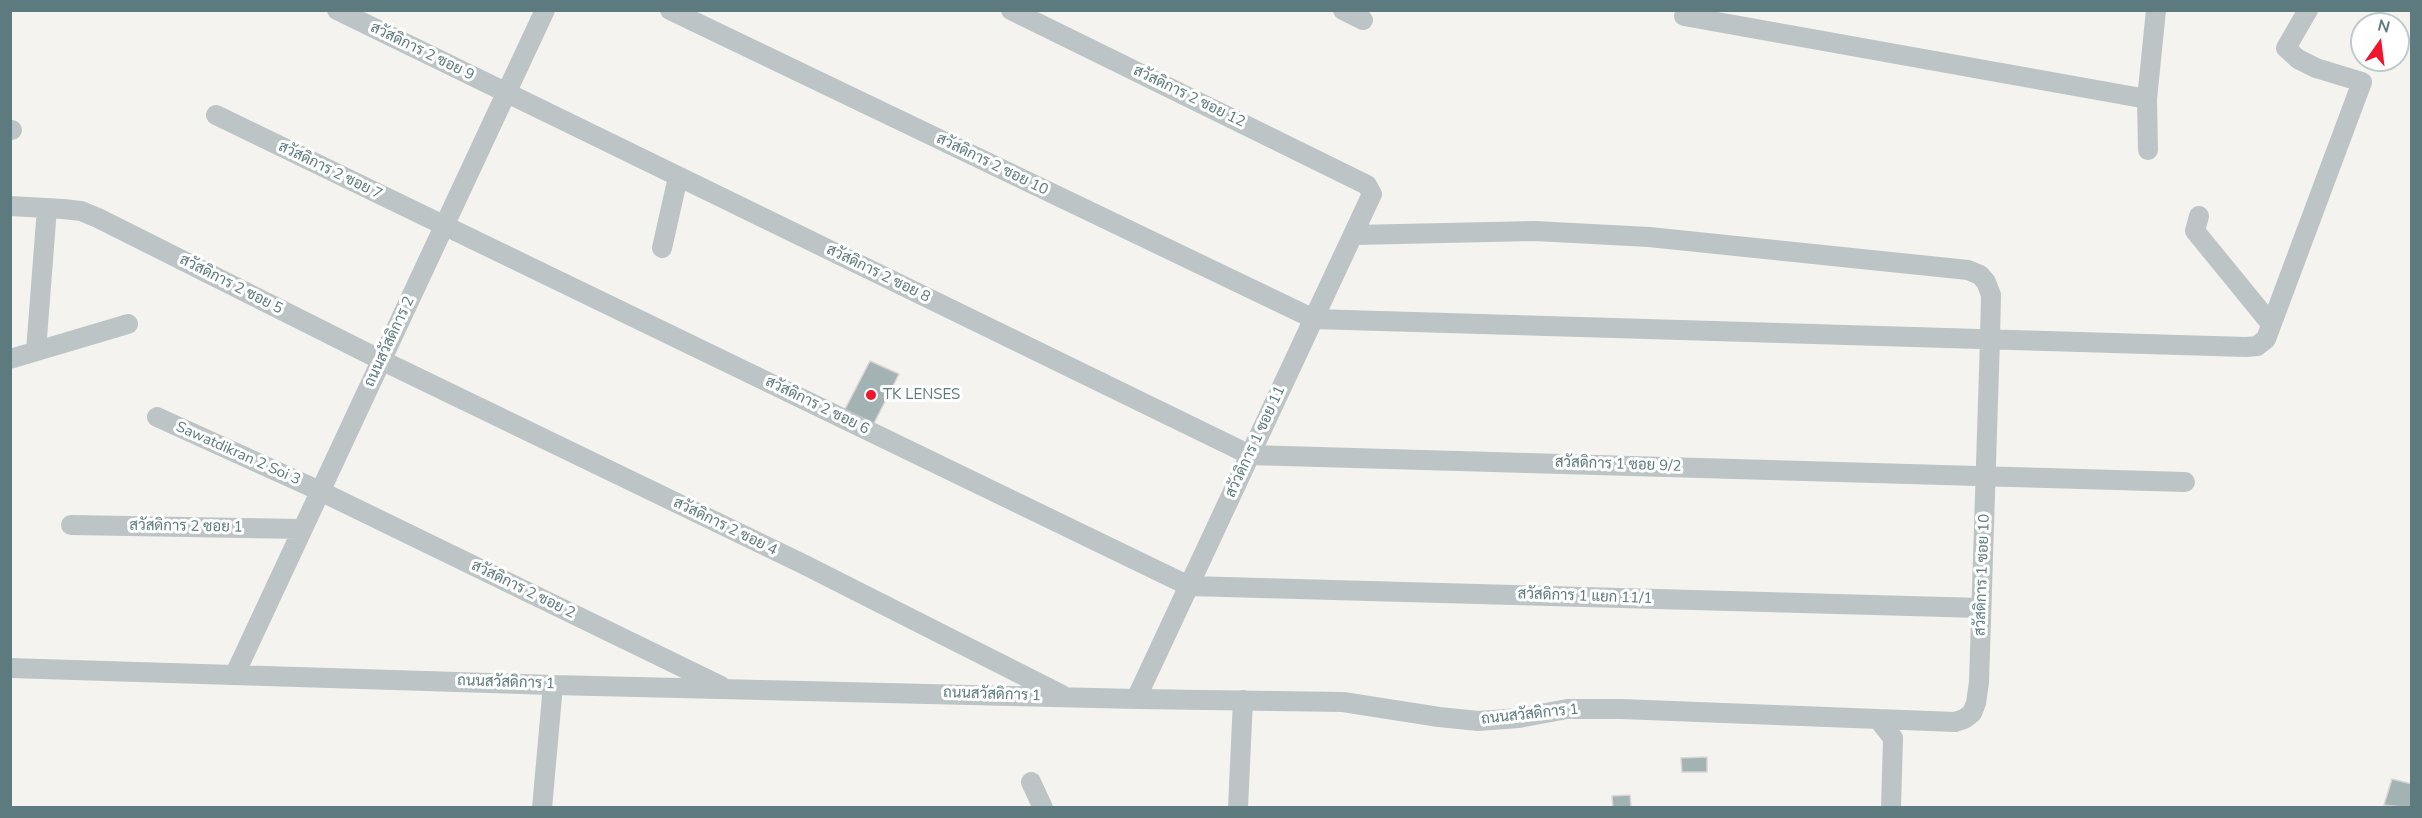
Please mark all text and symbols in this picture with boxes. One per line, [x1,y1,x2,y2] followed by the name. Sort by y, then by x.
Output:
[2350,12,2410,72] north arrow
[2375,14,2392,39] text: N
[367,19,477,85] street label: สวัสดิการ 2 ซอย 9
[1130,62,1248,132] street label: สวัสดิการ 2 ซอย 12
[933,130,1051,200] street label: สวัสดิการ 2 ซอย 10
[275,138,385,204] street label: สวัสดิการ 2 ซอย 7
[823,241,933,307] street label: สวัสดิการ 2 ซอย 8
[176,251,286,319] street label: สวัสดิการ 2 ซอย 5
[361,294,419,390] street label: ถนนสวัสดิการ 2
[762,373,872,439] street label: สวัสดิการ 2 ซอย 6
[1222,383,1290,501] street label: สวัวดิการ 1 ซอย 11
[883,386,960,404] place label: TK LENSES
[864,388,878,402] marker: TK LENSES
[173,418,303,490] street label: Sawatdikran 2 Soi 3
[1554,454,1682,476] street label: สวัสดิการ 1 ซอย 9/2
[670,494,780,560] street label: สวัสดิการ 2 ซอย 4
[1972,514,1994,636] street label: สวัสดิการ 1 ซอย 10
[129,517,243,537] street label: สวัสดิการ 2 ซอย 1
[468,557,578,623] street label: สวัสดิการ 2 ซอย 2
[1517,586,1653,608] street label: สวัสดิการ 1 แยก 11/1
[457,672,555,694] street label: ถนนสวัสดิการ 1
[943,684,1041,706] street label: ถนนสวัสดิการ 1
[1480,701,1580,729] street label: ถนนสวัสดิการ 1

